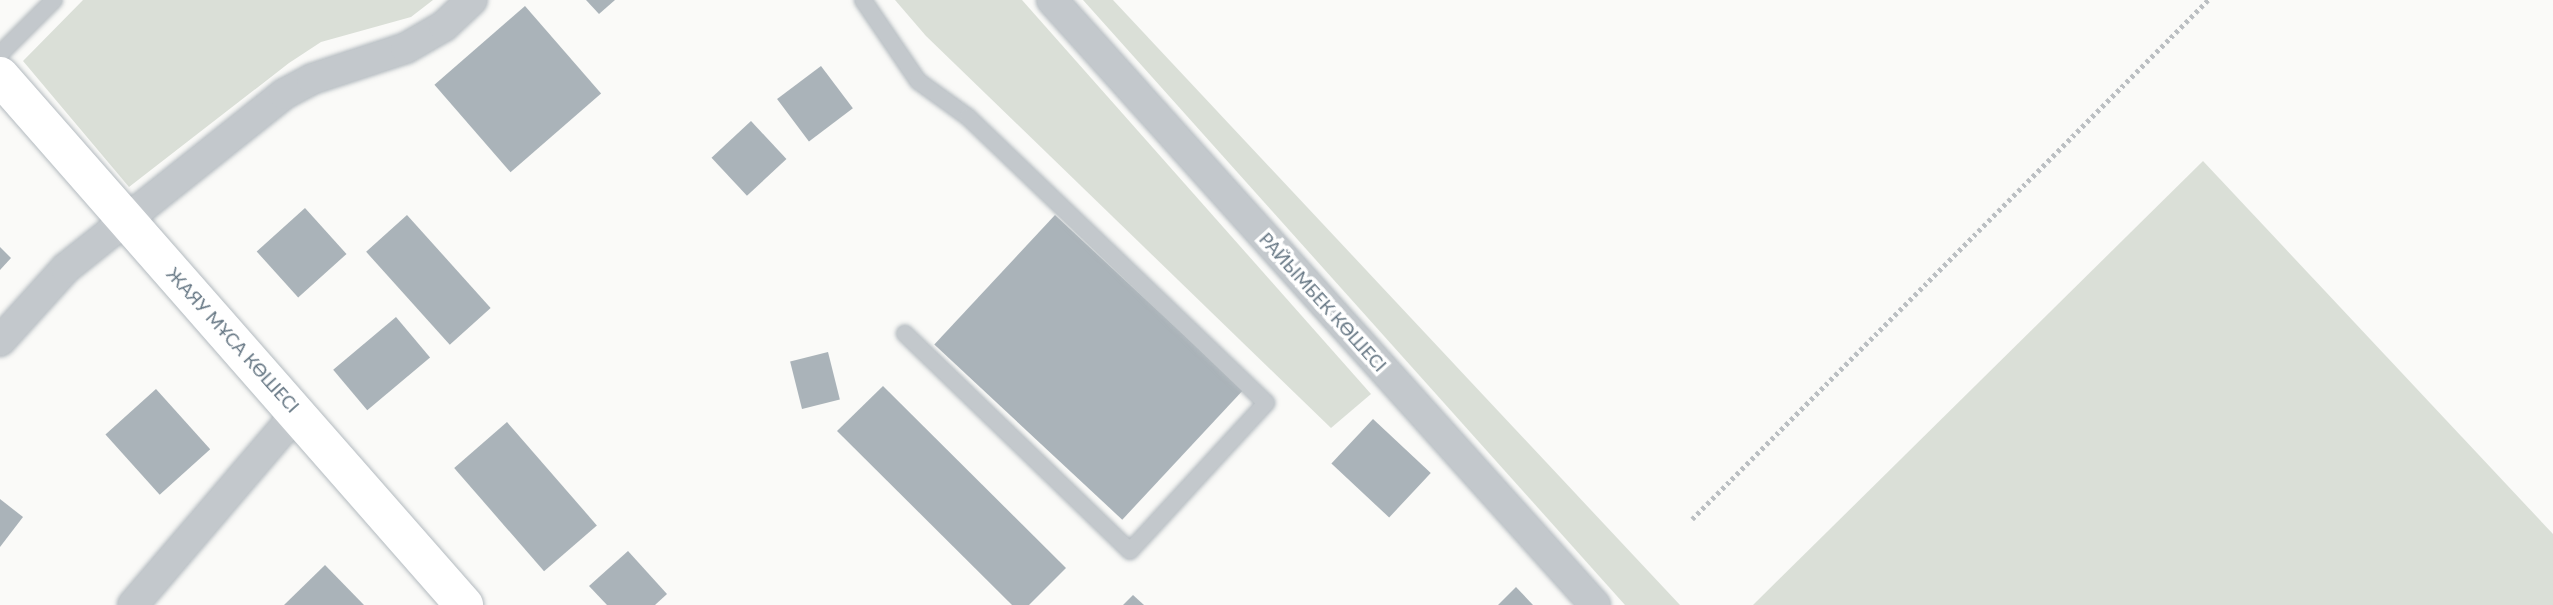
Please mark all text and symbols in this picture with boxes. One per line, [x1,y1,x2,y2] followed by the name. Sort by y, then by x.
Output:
[1255,228,1391,376] street label: РАЙЫМБЕК КӨШЕСІ
[162,263,304,417] street label: ЖАЯУ МҰСА КӨШЕСІ

